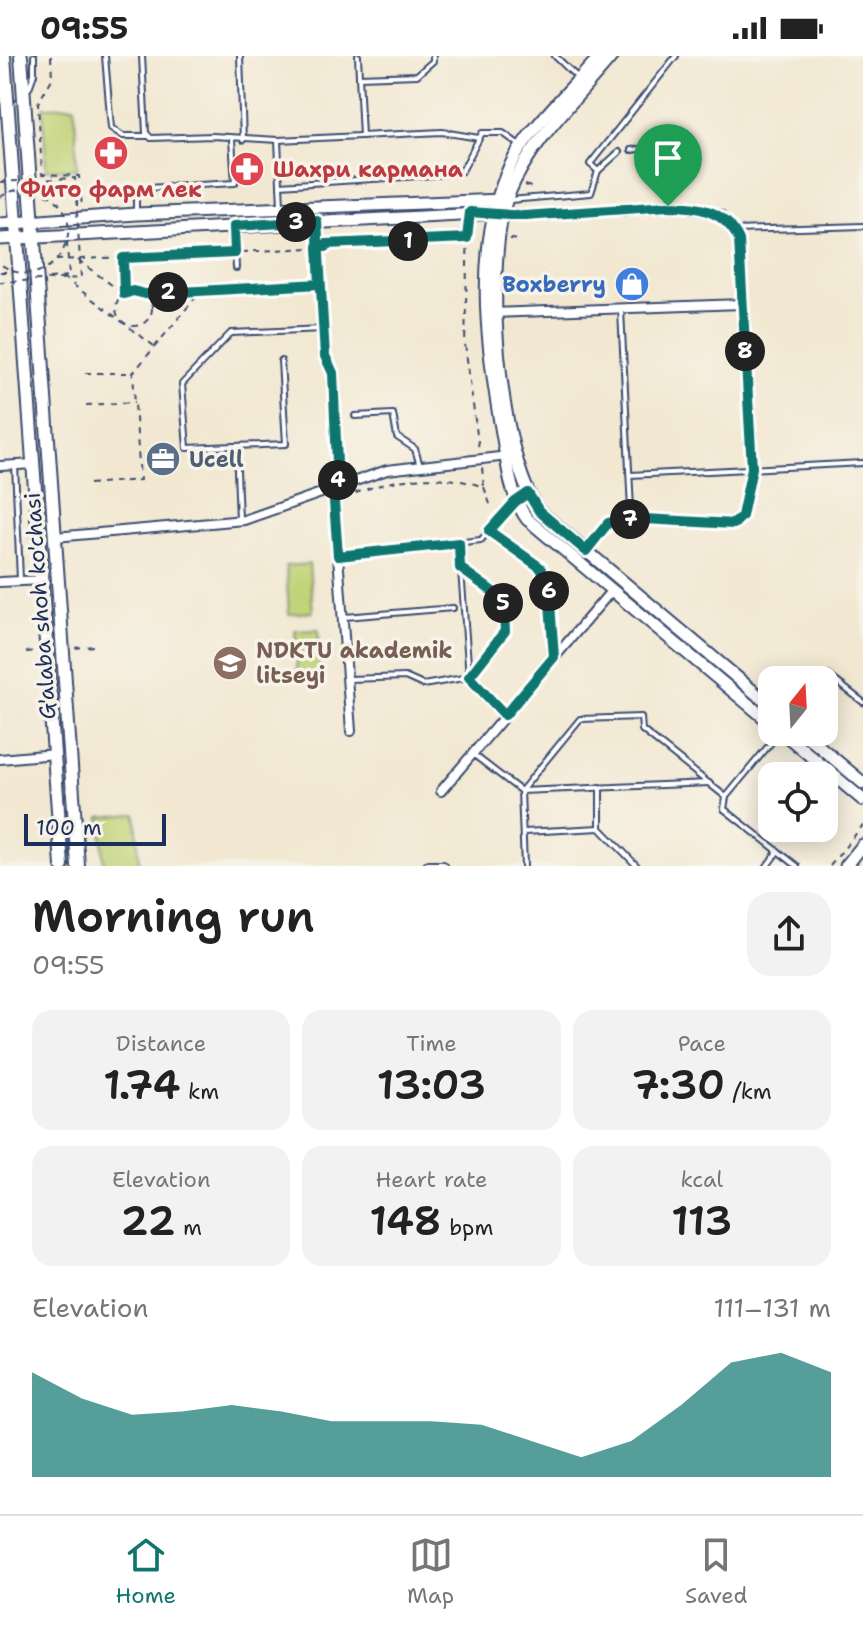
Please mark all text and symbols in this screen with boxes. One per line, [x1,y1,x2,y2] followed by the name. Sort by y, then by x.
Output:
[40,8,128,49] text: 09:55
[634,124,702,206] pin
[92,134,130,172] pharmacy icon: Фито фарм лек
[646,136,690,180] icon: arrive
[228,150,266,188] pharmacy icon: Шахри кармана
[273,155,463,184] place label: Шахри кармана
[20,175,202,204] place label: Фито фарм лек
[276,202,316,242] pin: 3
[288,207,304,236] text: 3
[388,221,428,261] pin: 1
[403,226,413,255] text: 1
[613,265,651,303] shop icon: Boxberry
[502,270,606,299] place label: Boxberry
[148,272,188,312] pin: 2
[160,277,176,306] text: 2
[725,331,765,371] pin: 8
[737,336,753,365] text: 8
[144,440,182,478] office icon: Ucell
[189,445,244,474] place label: Ucell
[318,460,358,500] pin: 4
[330,465,346,494] text: 4
[18,492,62,720] street label: G'alaba shoh ko'chasi
[610,499,650,539] pin: 7
[622,504,638,533] text: 7
[529,571,569,611] pin: 6
[541,576,557,605] text: 6
[483,583,523,623] pin: 5
[496,588,510,617] text: 5
[256,636,453,690] place label: NDKTU akademik litseyi
[211,644,249,682] school or university icon: NDKTU akademik litseyi
[758,666,838,746] north arrow
[758,666,838,842] map controls
[758,762,838,842] button: locate
[24,810,166,846] scale bar
[36,813,102,842] text: 100 m
[32,887,315,946] text: Morning run
[747,892,831,976] button: share
[32,947,105,982] text: 09:55
[116,1029,206,1058] text: Distance
[406,1029,457,1058] text: Time
[678,1029,726,1058] text: Pace
[103,1058,180,1112] text: 1.74
[377,1058,486,1112] text: 13:03
[632,1058,725,1112] text: 7:30
[180,1077,219,1106] text: km
[725,1077,772,1106] text: /km
[112,1165,210,1194] text: Elevation
[375,1165,488,1194] text: Heart rate
[680,1165,723,1194] text: kcal
[120,1194,175,1248] text: 22
[370,1194,442,1248] text: 148
[671,1194,732,1248] text: 113
[175,1213,202,1242] text: m
[442,1213,493,1242] text: bpm
[32,1290,148,1325] text: Elevation
[713,1290,831,1325] text: 111–131 m
[115,1533,176,1610] tab: Home
[407,1533,454,1610] tab: Map
[685,1533,748,1610] tab: Saved

